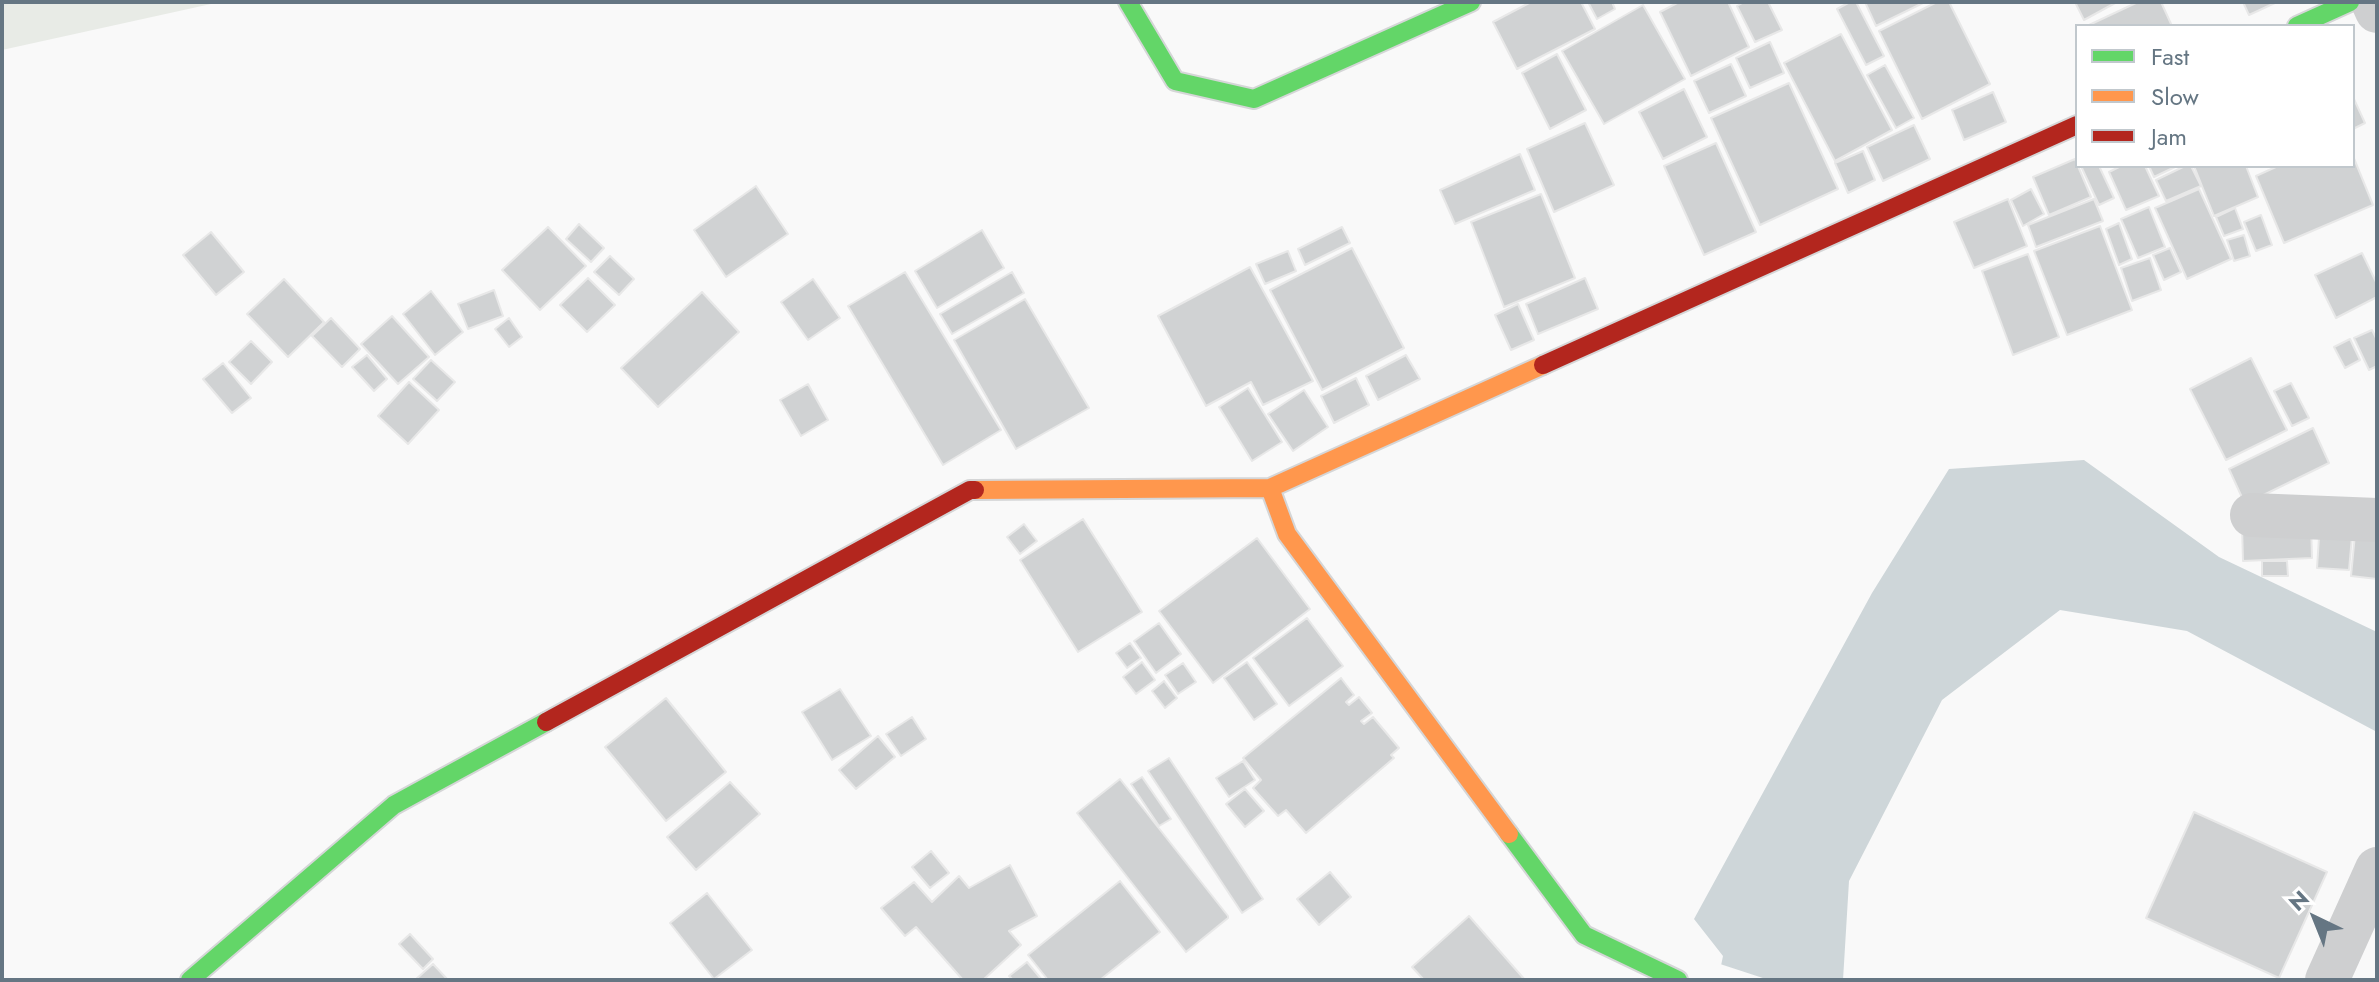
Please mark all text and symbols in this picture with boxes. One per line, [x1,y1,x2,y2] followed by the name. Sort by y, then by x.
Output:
[2075,24,2355,168] legend
[2151,39,2189,74] text: Fast
[2151,79,2199,114] text: Slow
[2151,119,2187,154] text: Jam
[2275,878,2355,958] north arrow
[2281,883,2316,918] text: N

